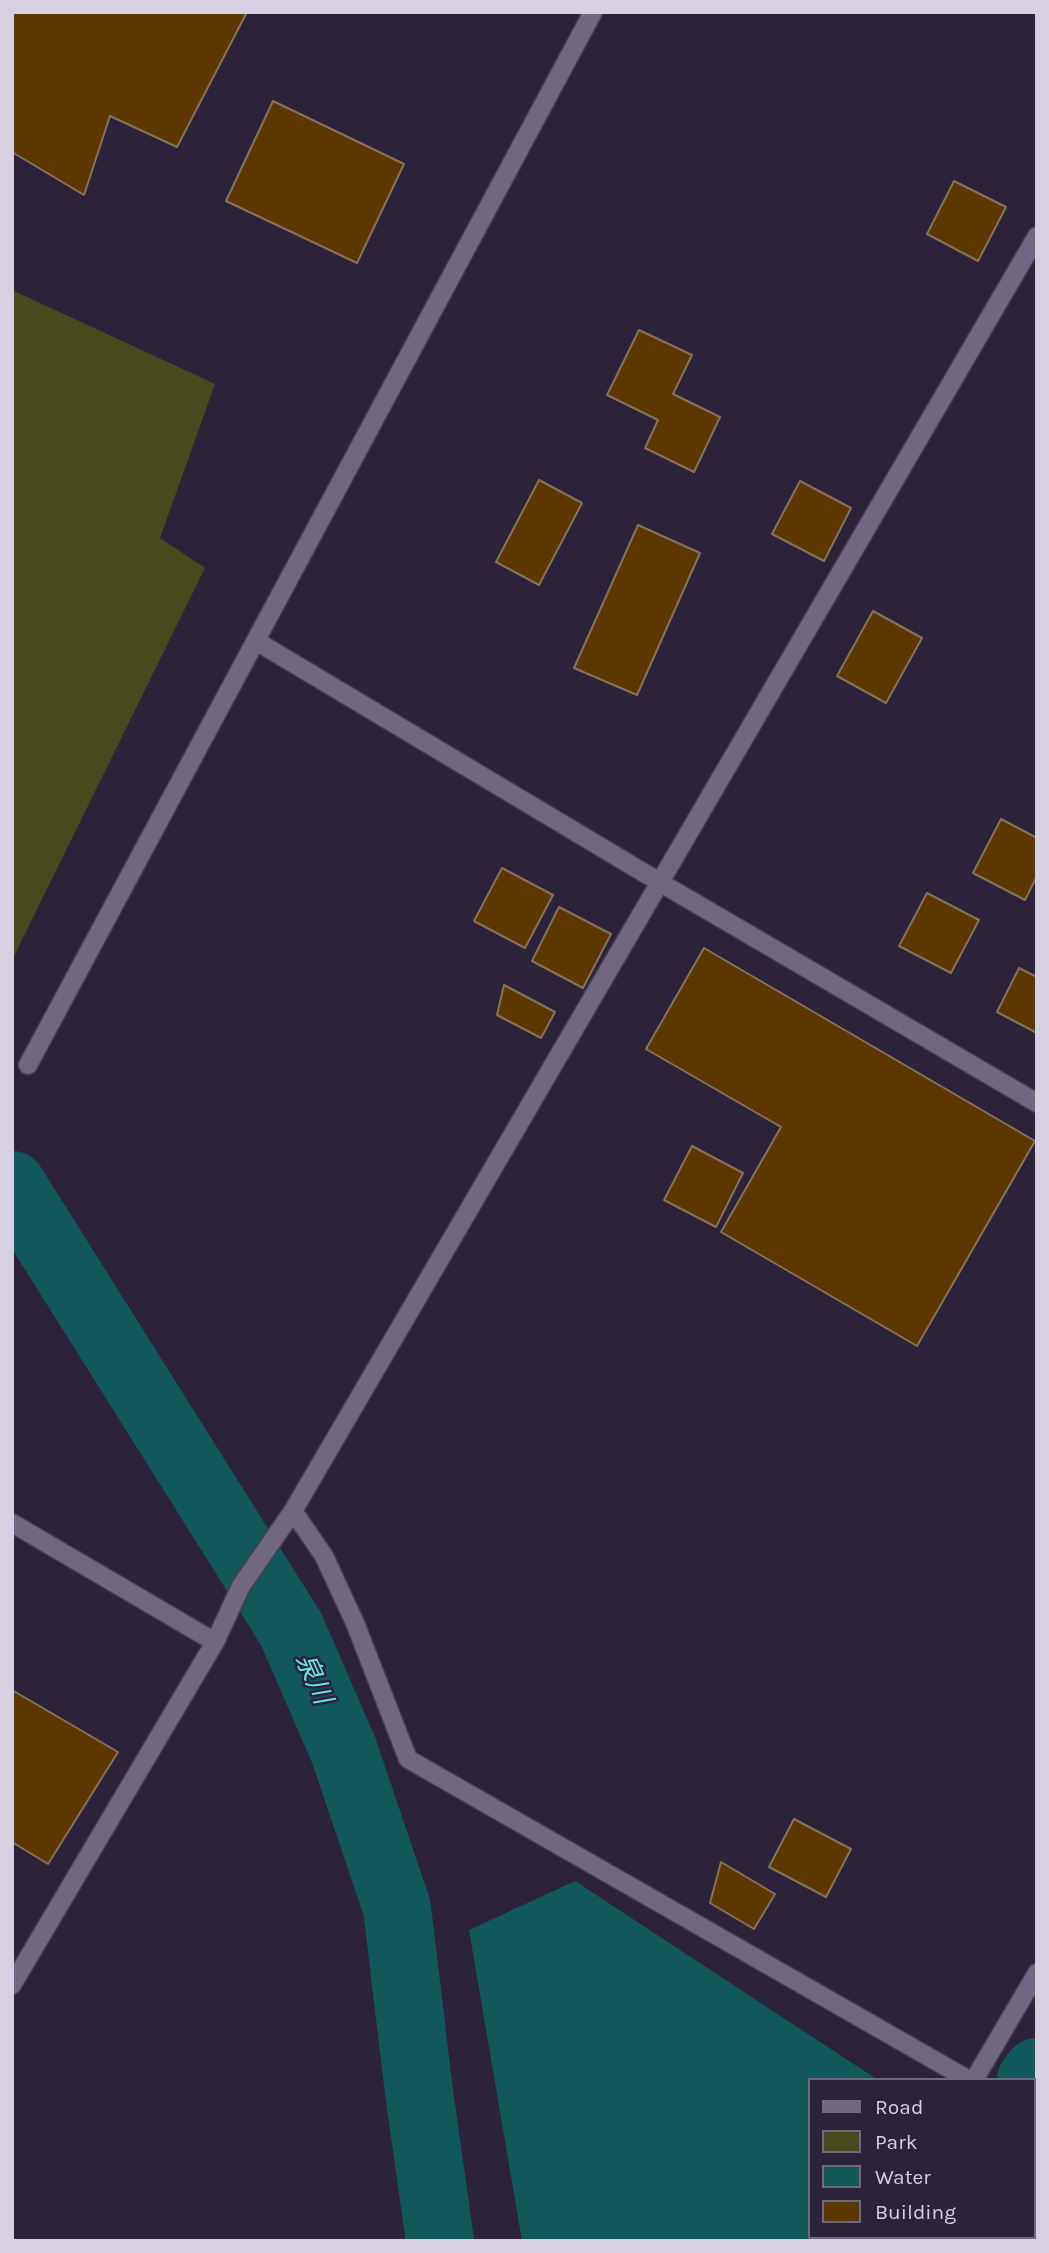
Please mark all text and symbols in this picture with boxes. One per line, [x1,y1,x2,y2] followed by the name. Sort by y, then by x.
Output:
[288,1649,338,1709] water label: 泉川
[808,2078,1035,2239] legend
[875,2095,923,2119] text: Road
[875,2130,918,2154] text: Park
[875,2165,931,2189] text: Water
[875,2200,956,2224] text: Building

